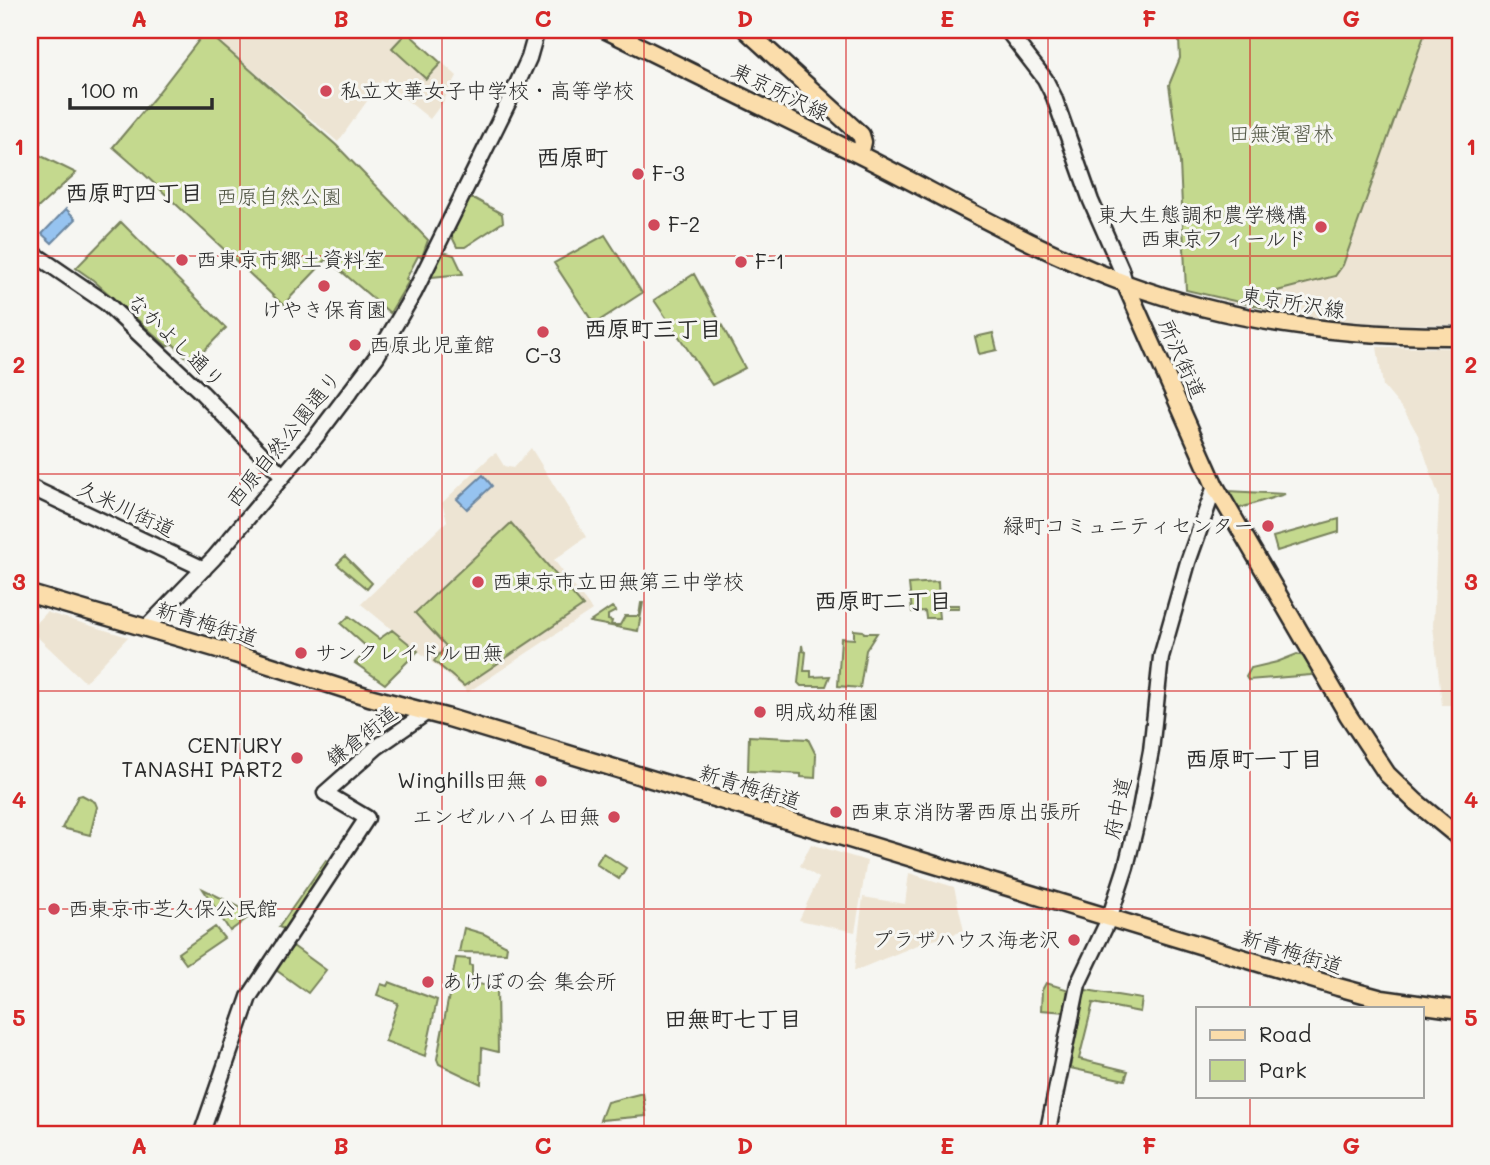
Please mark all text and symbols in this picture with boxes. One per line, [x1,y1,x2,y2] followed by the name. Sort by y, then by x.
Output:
[131,3,147,33] text: A
[333,3,349,33] text: B
[534,3,552,33] text: C
[737,3,753,33] text: D
[940,3,954,33] text: E
[1142,3,1156,33] text: F
[1342,3,1360,33] text: G
[728,56,834,126] street label: 東京所沢線
[70,66,212,110] scale bar
[80,76,139,103] text: 100 m
[340,76,634,103] place label: 私立文華女子中学校・高等学校
[318,83,334,99] marker: 私立文華女子中学校・高等学校
[1229,119,1334,146] park label: 田無演習林
[14,131,24,161] text: 1
[1466,131,1476,161] text: 1
[536,141,608,172] district label: 西原町
[652,159,685,186] place label: F-3
[630,166,646,182] marker: F-3
[65,177,203,207] district label: 西原町四丁目
[216,182,342,209] park label: 西原自然公園
[1097,200,1307,251] place label: 東大生態調和農学機構 西東京フィールド
[668,210,700,237] place label: F-2
[646,217,662,233] marker: F-2
[1313,219,1329,235] marker: 東大生態調和農学機構 西東京フィールド
[196,245,385,272] place label: 西東京市郷土資料室
[755,247,785,274] place label: F-1
[174,252,190,268] marker: 西東京市郷土資料室
[733,254,749,270] marker: F-1
[316,278,332,294] marker: けやき保育園
[1239,280,1347,323] street label: 東京所沢線
[123,287,231,393] street label: なかよし通り
[261,295,387,322] place label: けやき保育園
[584,313,722,343] district label: 西原町三丁目
[1154,315,1213,402] street label: 所沢街道
[535,324,551,340] marker: C-3
[369,330,495,357] place label: 西原北児童館
[347,337,363,353] marker: 西原北児童館
[525,341,561,368] place label: C-3
[13,349,25,379] text: 2
[1465,349,1477,379] text: 2
[219,364,346,512] street label: 西原自然公園通り
[73,473,180,542] street label: 久米川街道
[1003,511,1254,538] place label: 緑町コミュニティセンター
[1260,518,1276,534] marker: 緑町コミュニティセンター
[12,566,26,596] text: 3
[1464,566,1478,596] text: 3
[492,567,744,594] place label: 西東京市立田無第三中学校
[470,574,486,590] marker: 西東京市立田無第三中学校
[814,585,952,615] district label: 西原町二丁目
[153,594,262,651] street label: 新青梅街道
[315,638,503,665] place label: サンクレイドル田無
[293,645,309,661] marker: サンクレイドル田無
[774,697,879,724] place label: 明成幼稚園
[320,698,402,771] street label: 鎌倉街道
[752,704,768,720] marker: 明成幼稚園
[121,731,283,782] place label: CENTURY TANASHI PART2
[1185,743,1323,773] district label: 西原町一丁目
[289,750,305,766] marker: CENTURY TANASHI PART2
[696,757,805,814] street label: 新青梅街道
[397,766,527,793] place label: Winghills田無
[533,773,549,789] marker: Winghills田無
[1097,774,1136,841] street label: 府中道
[12,784,26,814] text: 4
[1464,784,1478,814] text: 4
[850,797,1081,824] place label: 西東京消防署西原出張所
[412,802,600,829] place label: エンゼルハイム田無
[828,804,844,820] marker: 西東京消防署西原出張所
[606,809,622,825] marker: エンゼルハイム田無
[68,894,278,921] place label: 西東京市芝久保公民館
[46,901,62,917] marker: 西東京市芝久保公民館
[1238,922,1347,979] street label: 新青梅街道
[872,925,1060,952] place label: プラザハウス海老沢
[1066,932,1082,948] marker: プラザハウス海老沢
[442,967,617,994] place label: あけぼの会 集会所
[420,974,436,990] marker: あけぼの会 集会所
[12,1002,26,1032] text: 5
[1464,1002,1478,1032] text: 5
[664,1003,802,1033] district label: 田無町七丁目
[1196,1007,1424,1098] legend
[1259,1020,1311,1047] text: Road
[1259,1056,1307,1083] text: Park
[131,1130,147,1160] text: A
[333,1130,349,1160] text: B
[534,1130,552,1160] text: C
[737,1130,753,1160] text: D
[940,1130,954,1160] text: E
[1142,1130,1156,1160] text: F
[1342,1130,1360,1160] text: G

